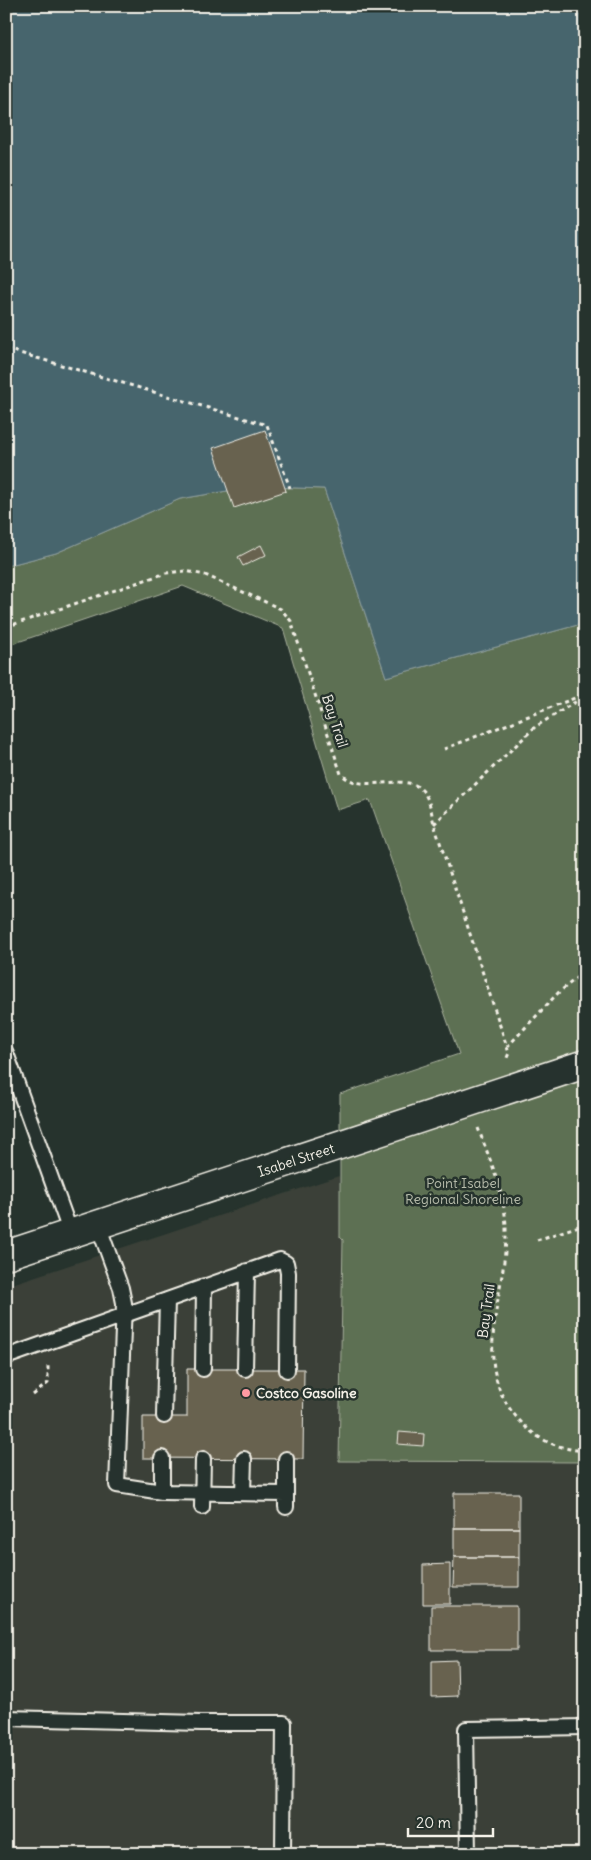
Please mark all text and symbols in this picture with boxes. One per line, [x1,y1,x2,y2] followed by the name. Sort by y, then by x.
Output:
[318,692,352,750] street label: Bay Trail
[255,1139,337,1181] street label: Isabel Street
[405,1174,521,1208] park label: Point Isabel Regional Shoreline
[473,1283,499,1339] street label: Bay Trail
[256,1384,357,1402] place label: Costco Gasoline
[240,1387,252,1399] marker: Costco Gasoline
[408,1805,494,1837] scale bar
[416,1813,451,1832] text: 20 m

